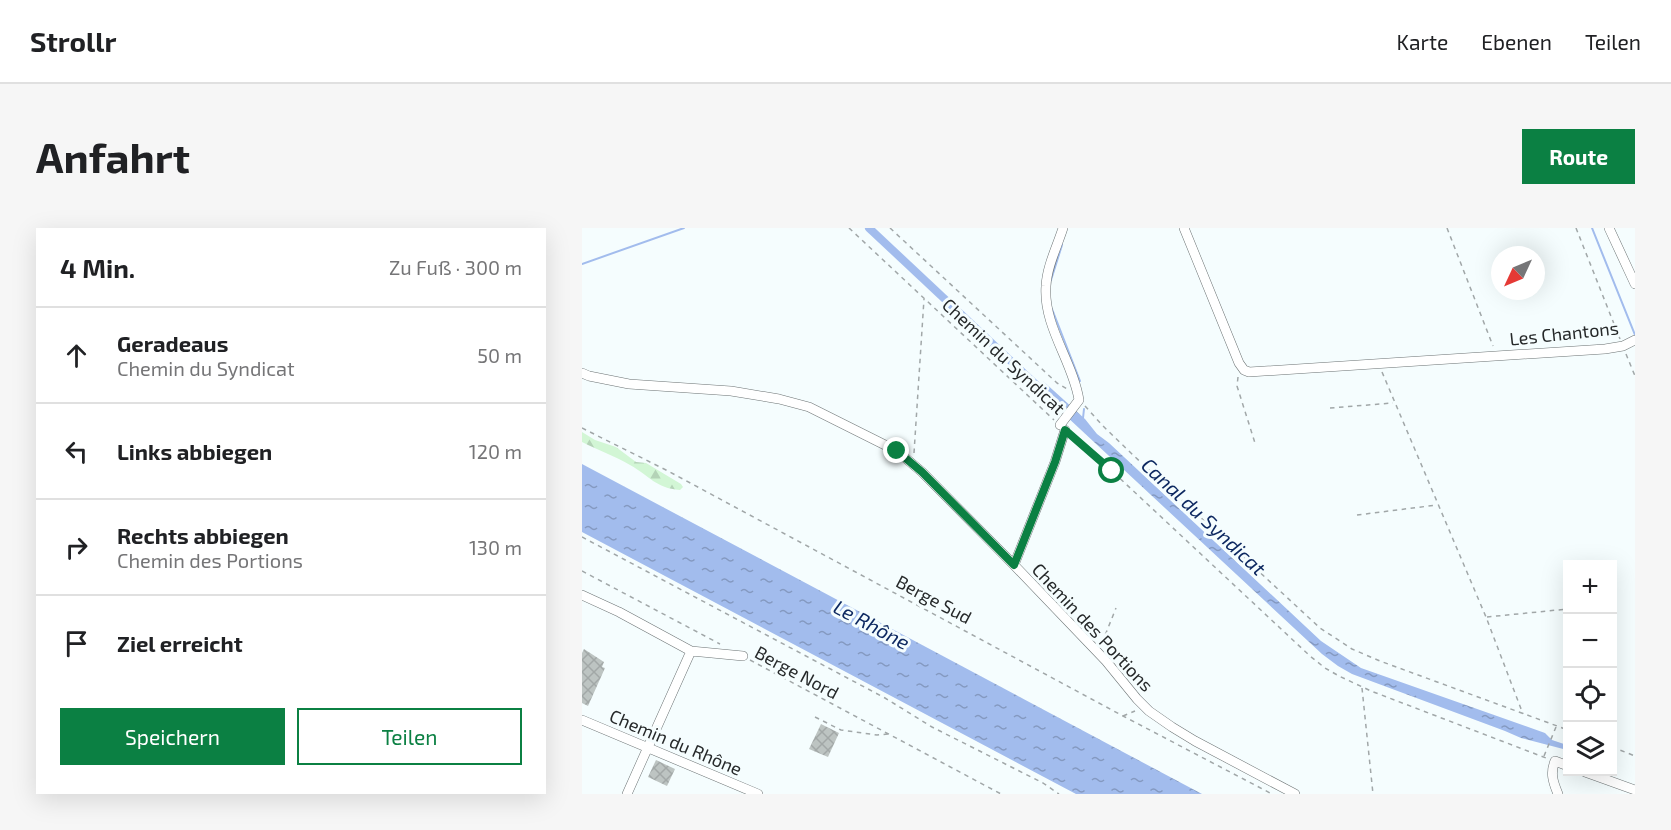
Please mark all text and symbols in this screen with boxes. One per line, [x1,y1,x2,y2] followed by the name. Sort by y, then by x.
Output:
[30,24,116,58] text: Strollr
[1397,29,1448,54] text: Karte
[1481,29,1552,54] text: Ebenen
[1585,29,1641,54] text: Teilen
[1522,129,1635,184] button: Route
[36,131,190,181] text: Anfahrt
[1491,246,1545,300] north arrow
[60,252,135,283] text: 4 Min.
[389,255,522,279] text: Zu Fuß · 300 m
[938,293,1070,419] street label: Chemin du Syndicat
[1508,316,1620,350] street label: Les Chantons
[117,330,228,356] text: Geradeaus
[60,339,93,372] icon: ahead
[477,343,522,367] text: 50 m
[117,356,295,380] text: Chemin du Syndicat
[60,435,93,468] icon: left
[883,437,909,463] route end
[117,438,272,464] text: Links abbiegen
[469,439,522,463] text: 120 m
[1136,452,1271,581] water label: Canal du Syndicat
[1098,457,1124,483] route start
[117,522,289,548] text: Rechts abbiegen
[60,531,93,564] icon: right
[469,535,522,559] text: 130 m
[117,548,303,572] text: Chemin des Portions
[1028,558,1158,696] street label: Chemin des Portions
[1563,560,1617,776] map controls
[1563,560,1617,614] button: +
[893,570,975,628] street label: Berge Sud
[830,594,914,654] water label: Le Rhône
[1563,614,1617,668] button: −
[60,627,93,660] icon: arrive
[117,630,243,656] text: Ziel erreicht
[751,641,843,703] street label: Berge Nord
[1563,668,1617,722] button: locate
[607,704,745,780] street label: Chemin du Rhône
[60,708,285,765] button: Speichern
[297,708,522,765] button: Teilen
[1563,722,1617,776] button: layers

